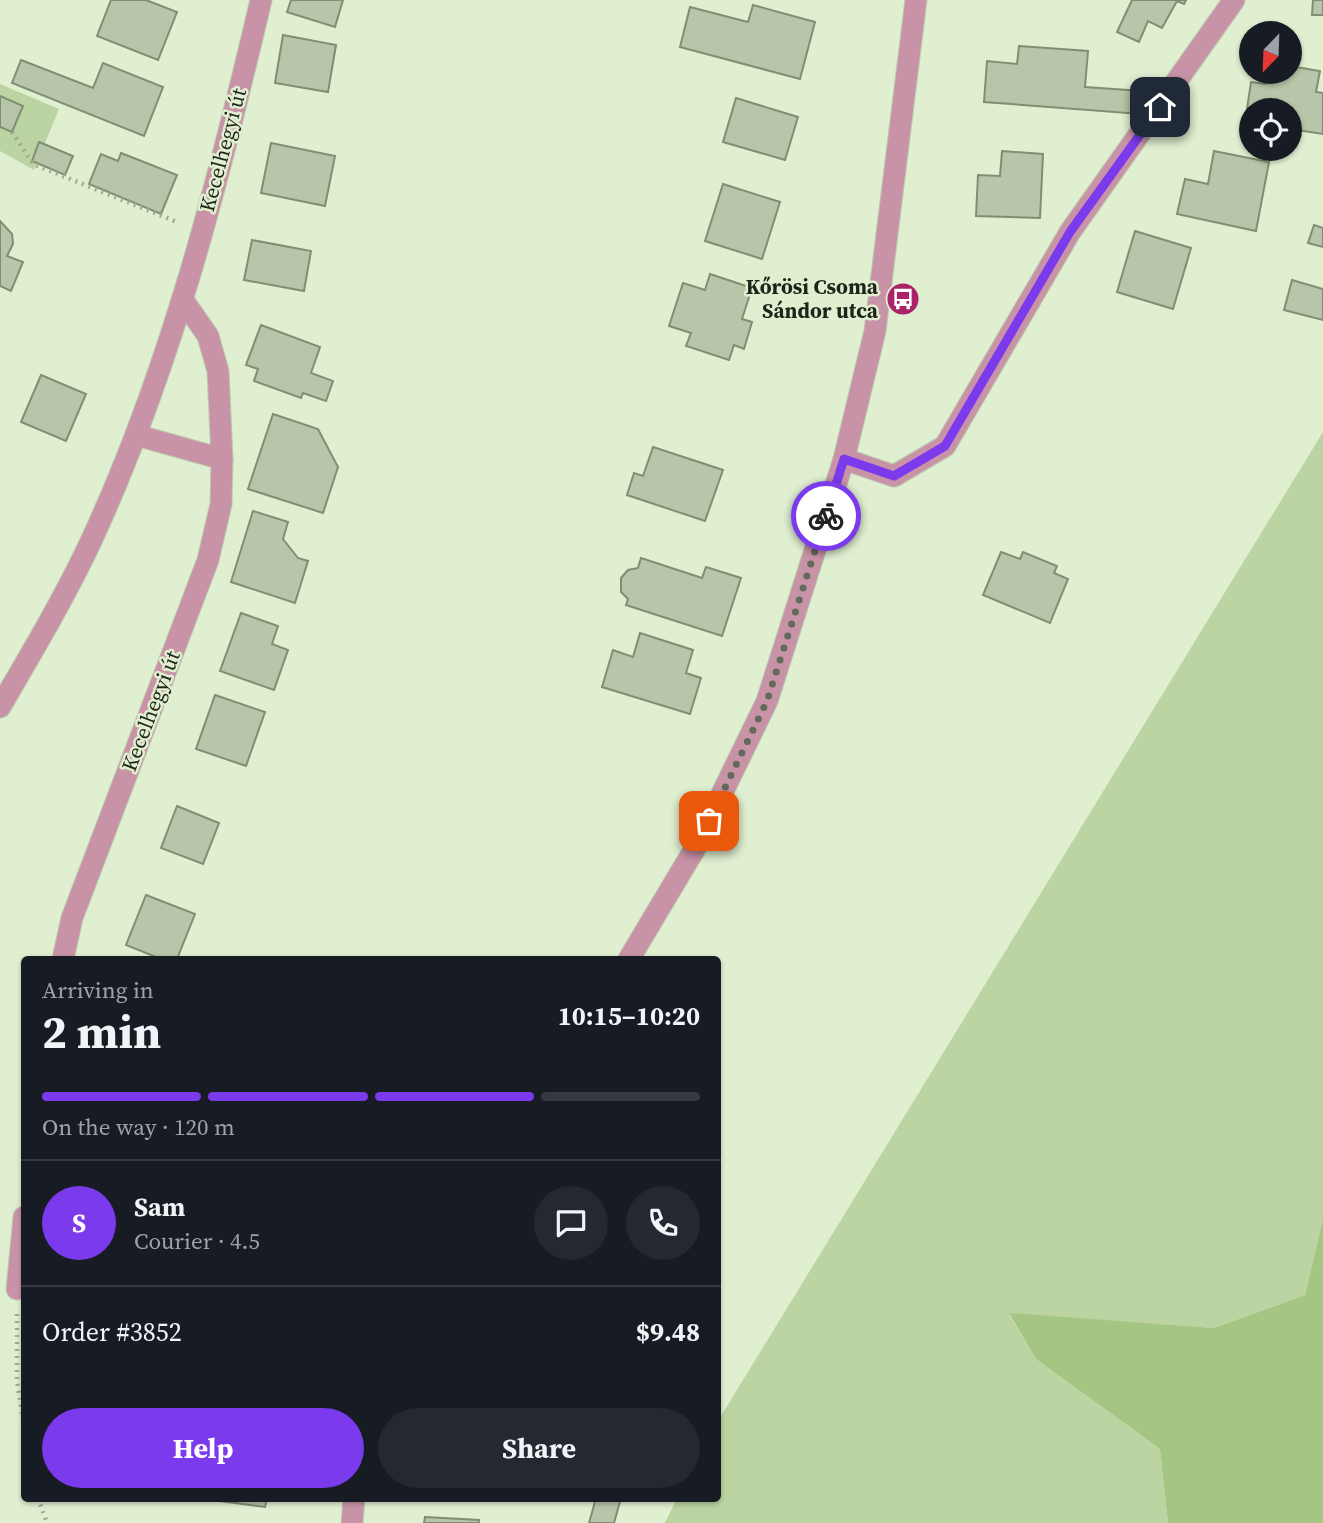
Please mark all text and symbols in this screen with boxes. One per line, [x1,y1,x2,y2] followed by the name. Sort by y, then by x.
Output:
[1239,21,1302,84] north arrow
[1239,21,1302,161] map controls
[1130,77,1190,137] pin
[192,85,253,215] street label: Kecelhegyi út
[1141,88,1179,126] icon: home
[1239,98,1302,161] button: locate
[746,272,879,325] place label: Kőrösi Csoma Sándor utca
[884,280,922,318] bus stop icon: Kőrösi Csoma Sándor utca
[791,481,861,551] courier
[807,497,845,535] icon: bike
[114,646,187,775] street label: Kecelhegyi út
[679,791,739,851] pin
[690,802,728,840] icon: bag
[42,974,154,1006] text: Arriving in
[558,998,700,1034] text: 10:15–10:20
[42,1000,161,1063] text: 2 min
[42,1111,235,1143] text: On the way · 120 m
[534,1186,608,1260] button: chat
[626,1186,700,1260] button: phone
[134,1189,185,1225] text: Sam
[72,1205,86,1241] text: S
[134,1225,260,1257] text: Courier · 4.5
[42,1314,182,1350] text: Order #3852
[636,1314,700,1350] text: $9.48
[42,1408,364,1488] button: Help
[378,1408,700,1488] button: Share

